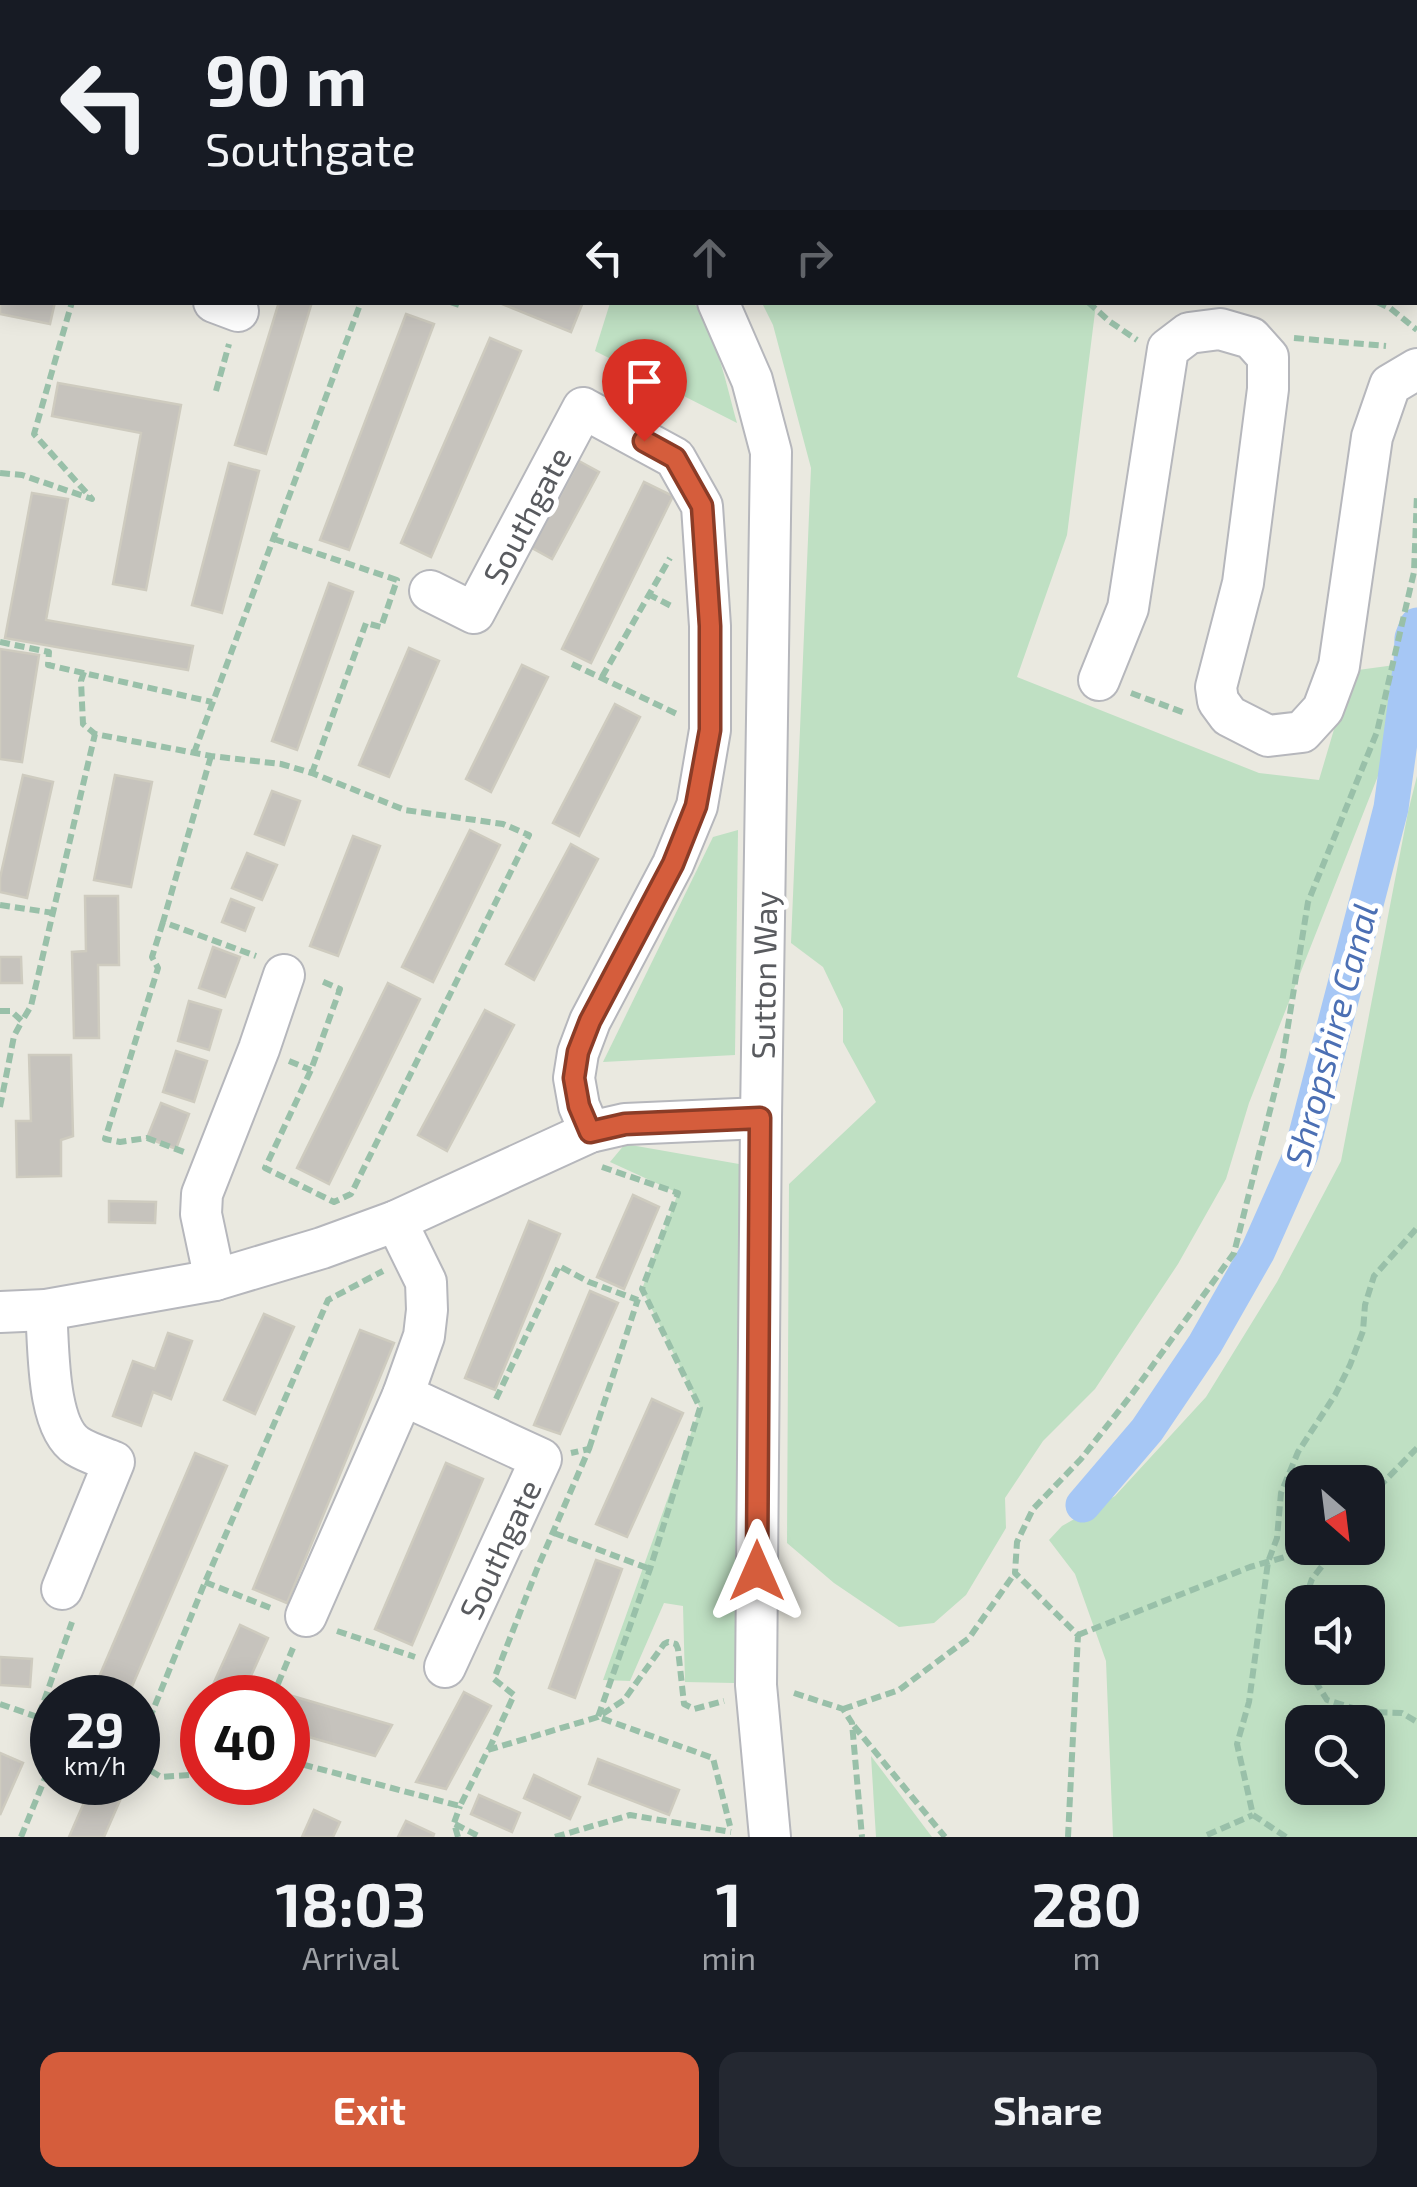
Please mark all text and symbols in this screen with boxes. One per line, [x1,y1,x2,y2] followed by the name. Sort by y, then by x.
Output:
[205,36,367,120] text: 90 m
[40,40,170,170] icon: left
[205,121,416,175] text: Southgate
[577,230,632,285] icon: left
[682,230,737,285] icon: ahead
[787,230,842,285] icon: right
[602,339,687,442] pin
[617,354,672,409] icon: arrive
[474,440,578,590] street label: Southgate
[743,890,783,1060] street label: Sutton Way
[1275,898,1385,1170] water label: Shropshire Canal
[1285,1465,1385,1565] north arrow
[1285,1465,1385,1805] map controls
[450,1473,548,1625] street label: Southgate
[705,1519,809,1623] position arrow
[1285,1585,1385,1685] button: sound
[180,1675,310,1805] speed limit sign: 40
[66,1698,124,1758] text: 29
[1285,1705,1385,1805] button: search
[64,1750,126,1780] text: km/h
[275,1867,426,1939] text: 18:03
[716,1867,742,1939] text: 1
[1031,1867,1142,1939] text: 280
[302,1938,399,1976] text: Arrival
[701,1938,756,1976] text: min
[1072,1938,1101,1976] text: m
[40,2052,699,2167] button: Exit
[719,2052,1377,2167] button: Share

